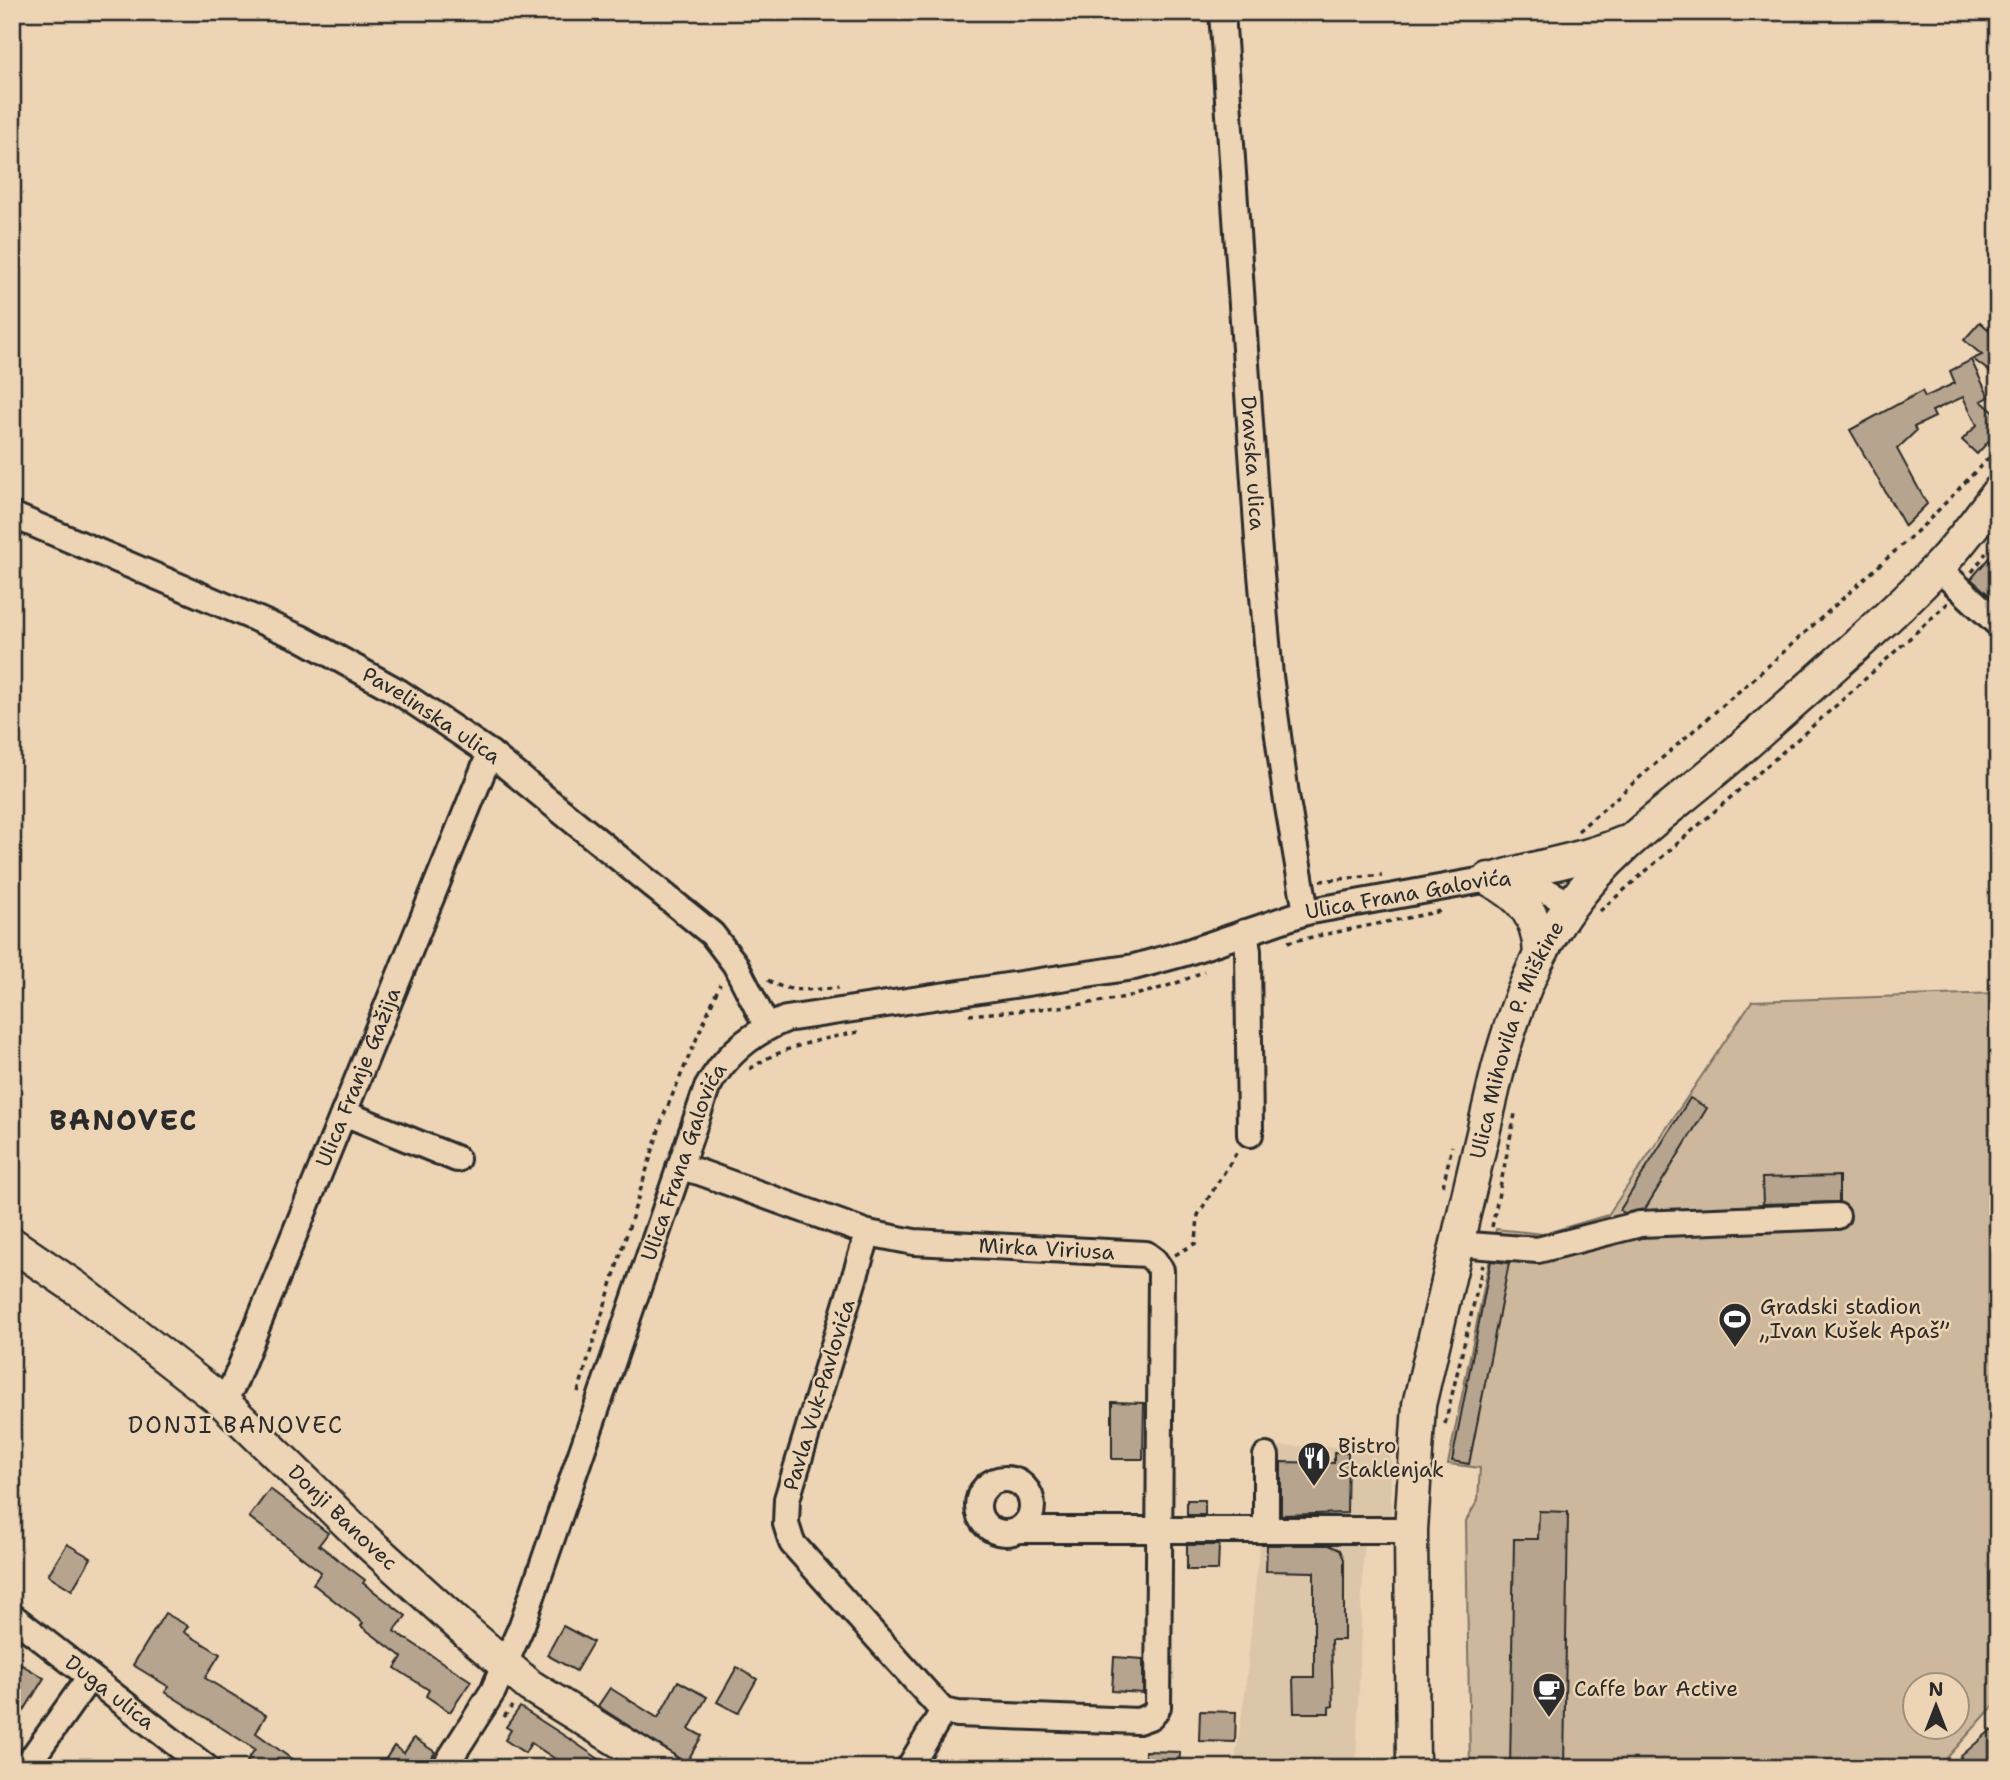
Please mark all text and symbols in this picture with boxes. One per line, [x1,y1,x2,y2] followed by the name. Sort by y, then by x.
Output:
[1234,395,1271,531] street label: Dravska ulica
[357,660,507,770] street label: Pavelinska ulica
[1303,864,1513,926] street label: Ulica Frana Galovića
[1463,915,1570,1162] street label: Ulica Mihovila P. Miškine
[309,983,407,1171] street label: Ulica Franje Gažija
[635,1057,733,1265] street label: Ulica Frana Galovića
[50,1101,198,1139] district label: BANOVEC
[978,1231,1115,1266] street label: Mirka Viriusa
[1759,1293,1949,1345] place label: Gradski stadion „Ivan Kušek Apaš”
[777,1296,861,1494] street label: Pavla Vuk-Pavlovića
[1716,1300,1754,1349] sports icon: Gradski stadion „Ivan Kušek Apaš”
[128,1410,344,1440] district label: DONJI BANOVEC
[1338,1432,1444,1484] place label: Bistro Staklenjak
[1295,1439,1333,1488] restaurant icon: Bistro Staklenjak
[282,1459,403,1576] street label: Donji Banovec
[59,1648,160,1736] street label: Duga ulica
[1530,1670,1568,1719] cafe icon: Caffe bar Active
[1902,1672,1972,1742] north arrow
[1574,1675,1738,1703] place label: Caffe bar Active
[1928,1677,1944,1702] text: N

